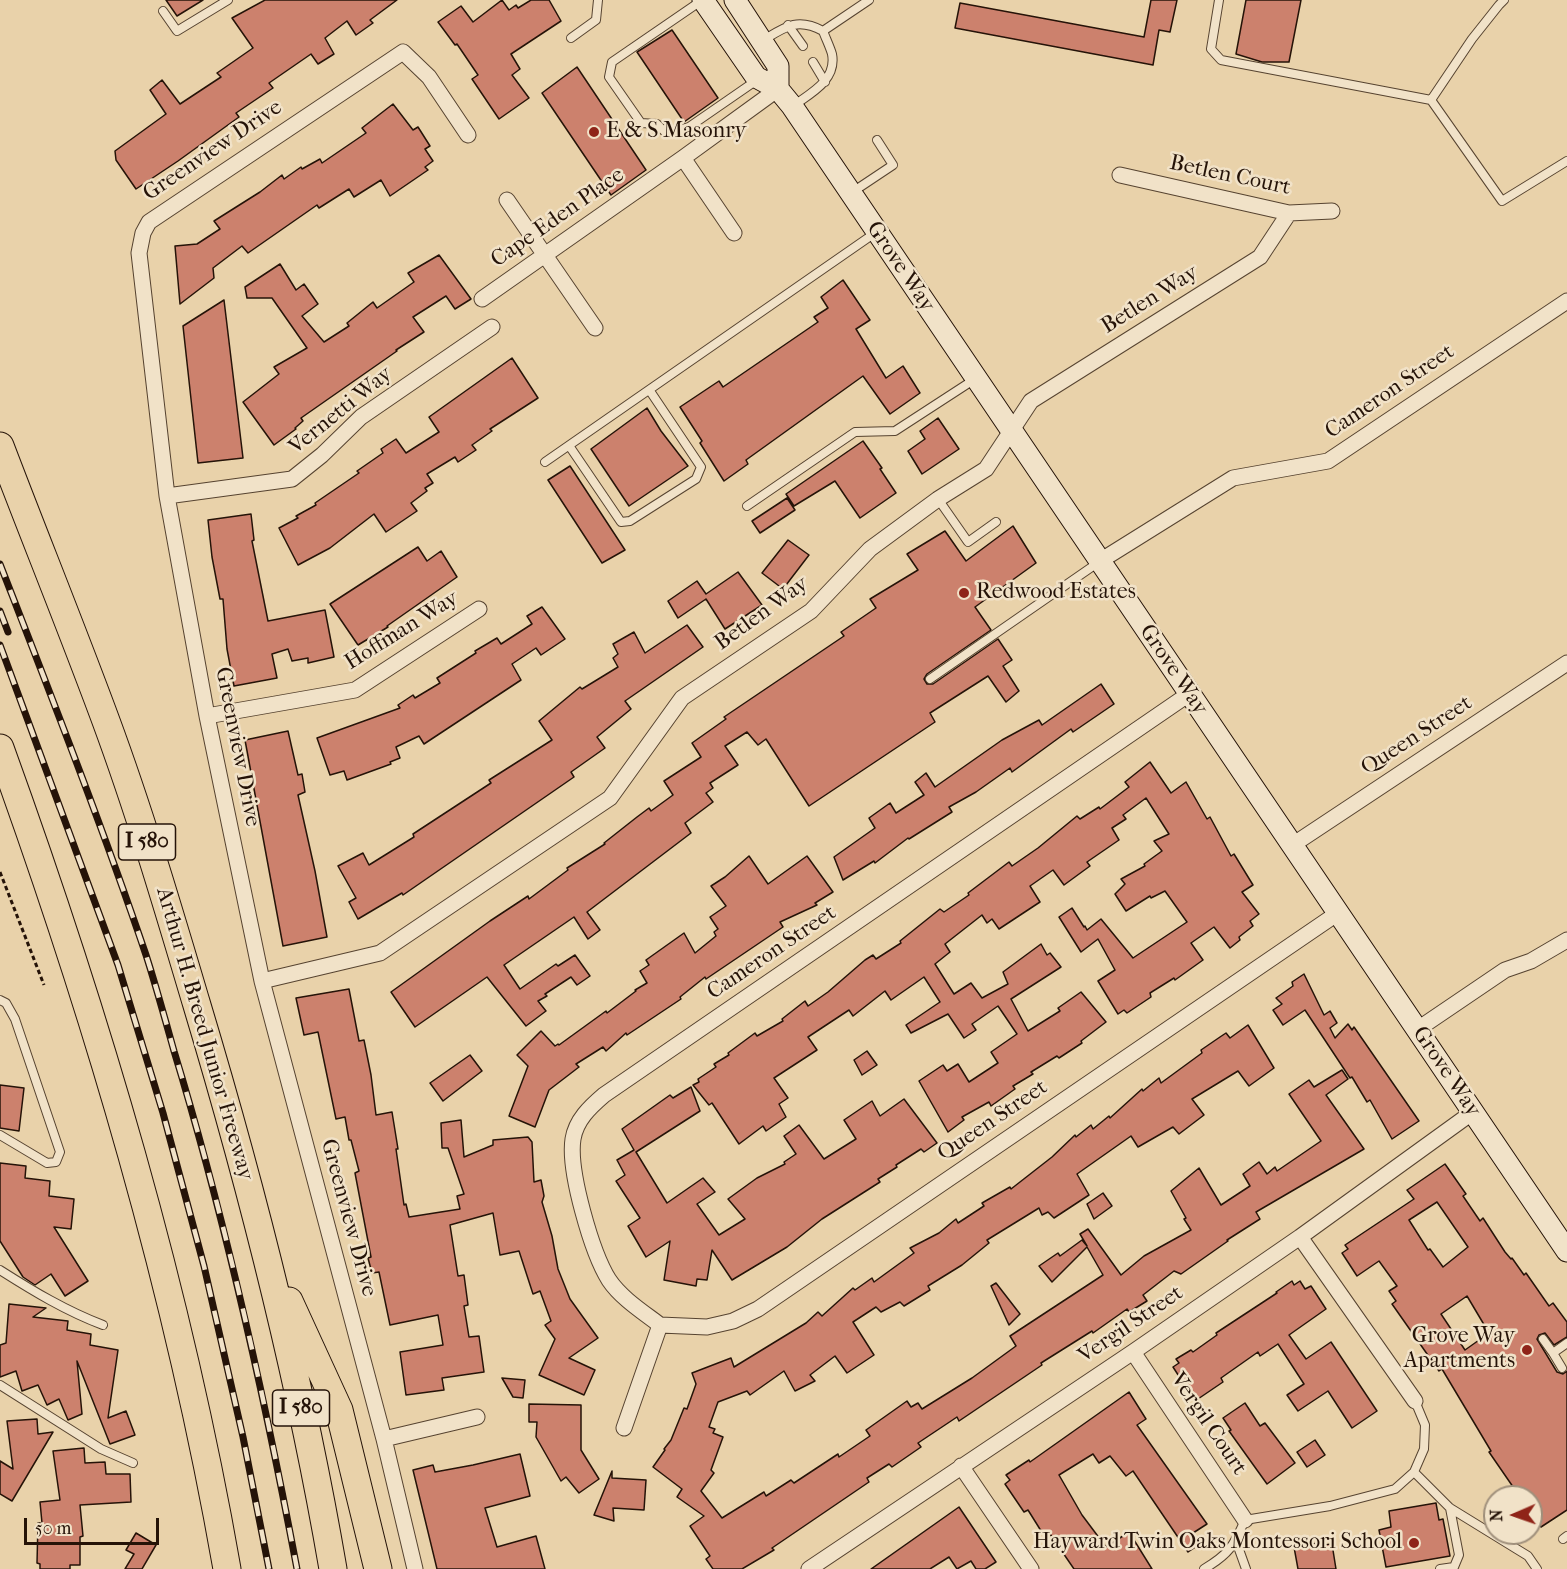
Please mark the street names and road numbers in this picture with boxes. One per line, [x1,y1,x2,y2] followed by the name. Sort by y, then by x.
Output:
[139,95,287,207] street label: Greenview Drive
[1167,150,1293,202] street label: Betlen Court
[486,162,630,274] street label: Cape Eden Place
[860,217,940,317] street label: Grove Way
[1097,260,1203,340] street label: Betlen Way
[1321,339,1459,445] street label: Cameron Street
[284,361,398,461] street label: Vernetti Way
[710,571,814,657] street label: Betlen Way
[340,586,464,676] street label: Hoffman Way
[1133,620,1213,720] street label: Grove Way
[209,665,265,829] street label: Greenview Drive
[1357,690,1477,782] street label: Queen Street
[118,824,176,860] road number: I 580
[150,885,258,1183] street label: Arthur H. Breed Junior Freeway
[703,900,841,1006] street label: Cameron Street
[1406,1022,1486,1122] street label: Grove Way
[933,1075,1053,1167] street label: Queen Street
[314,1136,382,1300] street label: Greenview Drive
[1074,1280,1188,1370] street label: Vergil Street
[1164,1368,1252,1480] street label: Vergil Court
[272,1390,330,1426] road number: I 580

